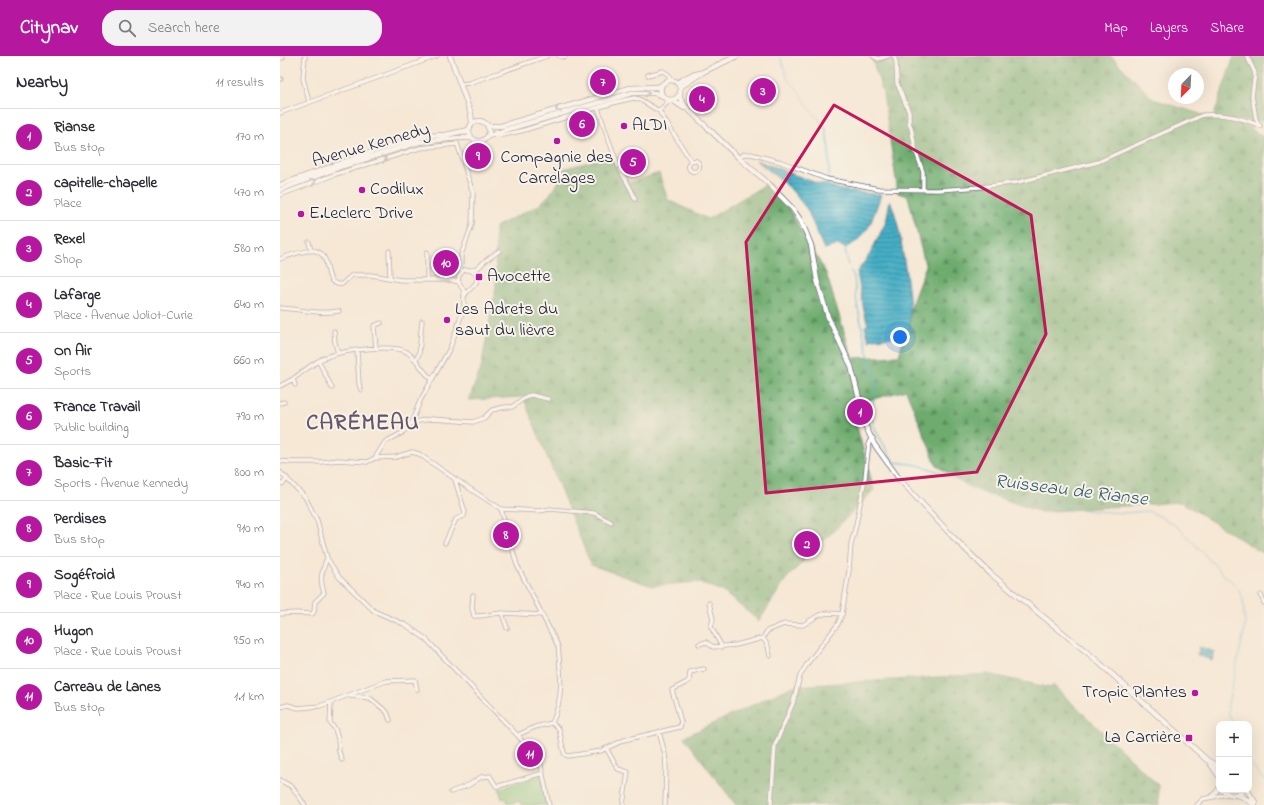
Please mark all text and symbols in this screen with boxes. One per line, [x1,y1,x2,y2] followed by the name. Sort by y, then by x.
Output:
[102,10,382,46] search box
[20,15,78,42] text: Citynav
[116,17,138,39] icon: search
[148,17,220,39] text: Search here
[1104,18,1128,39] text: Map
[1150,18,1188,39] text: Layers
[1210,18,1244,39] text: Share
[590,67,616,97] pin: 7
[1168,68,1204,104] north arrow
[16,70,68,95] text: Nearby
[215,73,264,92] text: 11 results
[750,76,776,106] pin: 3
[689,84,715,114] pin: 4
[644,89,650,97] one-way arrow
[554,104,561,113] one-way arrow
[569,109,595,139] pin: 6
[632,113,667,139] place label: ALDI
[54,116,95,138] text: Rianse
[309,117,433,175] street label: Avenue Kennedy
[619,121,629,131] marker: ALDI
[27,127,31,146] text: 1
[236,127,264,146] text: 170 m
[552,136,562,146] marker: Compagnie des Carrelages
[54,138,105,157] text: Bus stop
[465,141,491,171] pin: 9
[501,145,613,193] place label: Compagnie des Carrelages
[620,147,646,177] pin: 5
[381,155,388,164] one-way arrow
[54,172,157,194] text: capitelle-chapelle
[370,177,424,203] place label: Codilux
[310,179,317,187] one-way arrow
[26,183,32,202] text: 2
[234,183,264,202] text: 470 m
[357,185,367,195] marker: Codilux
[54,194,82,213] text: Place
[309,201,414,227] place label: E.Leclerc Drive
[296,209,306,219] marker: E.Leclerc Drive
[54,228,85,250] text: Rexel
[26,239,32,258] text: 3
[233,239,264,258] text: 580 m
[433,248,459,278] pin: 10
[54,250,82,269] text: Shop
[487,264,552,290] place label: Avocette
[474,272,484,282] marker: Avocette
[54,284,101,306] text: Lafarge
[26,295,32,314] text: 4
[234,295,264,314] text: 640 m
[455,297,558,344] place label: Les Adrets du saut du lièvre
[54,306,193,325] text: Place · Avenue Joliot-Curie
[442,315,452,325] marker: Les Adrets du saut du lièvre
[890,327,910,347] your location
[54,340,92,362] text: On Air
[25,351,33,370] text: 5
[234,351,264,370] text: 660 m
[54,362,91,381] text: Sports
[54,396,140,418] text: France Travail
[847,397,873,427] pin: 1
[26,407,32,426] text: 6
[236,407,264,426] text: 790 m
[306,408,420,440] district label: CARÉMEAU
[54,418,129,437] text: Public building
[54,452,112,474] text: Basic-Fit
[26,463,32,482] text: 7
[235,463,264,482] text: 800 m
[993,468,1151,514] water label: Ruisseau de Rianse
[54,474,188,493] text: Sports · Avenue Kennedy
[54,508,106,530] text: Perdises
[27,519,31,538] text: 8
[237,519,264,538] text: 910 m
[493,520,519,550] pin: 8
[794,529,820,559] pin: 2
[54,530,105,549] text: Bus stop
[54,564,115,586] text: Sogéfroid
[27,575,31,594] text: 9
[236,575,264,594] text: 940 m
[54,586,182,605] text: Place · Rue Louis Proust
[54,620,93,642] text: Hugon
[24,631,34,650] text: 10
[234,631,264,650] text: 950 m
[54,642,182,661] text: Place · Rue Louis Proust
[54,676,161,698] text: Carreau de Lanes
[1082,680,1187,706] place label: Tropic Plantes
[25,687,33,706] text: 11
[234,687,264,706] text: 1.1 km
[1190,688,1200,698] marker: Tropic Plantes
[54,698,105,717] text: Bus stop
[1216,721,1252,793] map controls
[1216,721,1252,757] button: +
[1104,725,1182,751] place label: La Carrière
[1184,733,1194,743] marker: La Carrière
[517,739,543,769] pin: 11
[1216,757,1252,793] button: −

